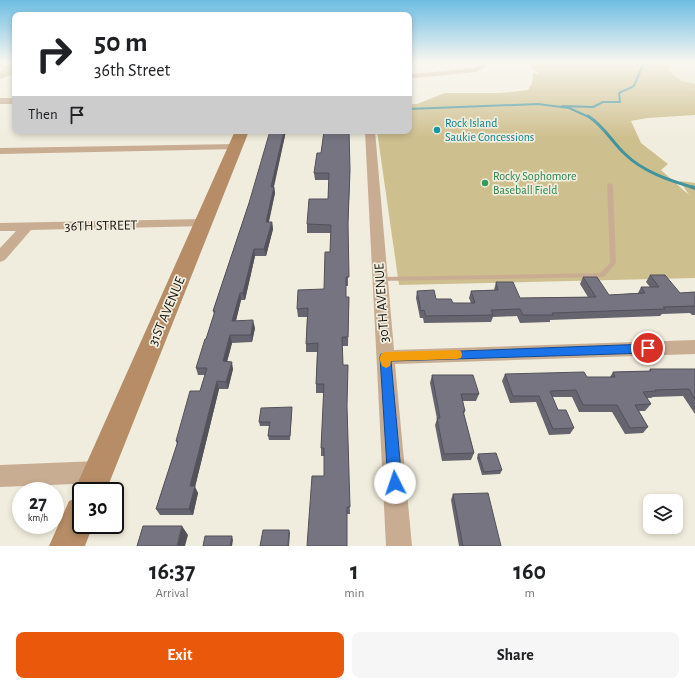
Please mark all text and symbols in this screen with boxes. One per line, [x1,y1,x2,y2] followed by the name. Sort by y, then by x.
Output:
[28,28,80,80] icon: right
[94,29,148,57] text: 50 m
[94,62,170,80] text: 36th Street
[66,104,88,126] icon: arrive
[28,107,58,122] text: Then
[445,117,534,143] place label: Rock Island Saukie Concessions
[432,125,442,135] marker: Rock Island Saukie Concessions
[493,170,577,196] place label: Rocky Sophomore Baseball Field
[480,178,490,188] marker: Rocky Sophomore Baseball Field
[65,218,138,234] street label: 36TH STREET
[372,263,392,343] street label: 30TH AVENUE
[146,275,188,348] street label: 31ST AVENUE
[631,331,665,365] pin
[637,337,659,359] icon: arrive
[374,462,416,504] position arrow
[72,482,124,534] speed limit sign: 30
[29,493,47,513] text: 27
[643,494,683,534] map controls
[643,494,683,534] button: layers
[28,513,48,523] text: km/h
[149,560,195,584] text: 16:37
[350,560,359,584] text: 1
[513,560,546,584] text: 160
[155,587,189,600] text: Arrival
[344,587,364,600] text: min
[525,587,535,600] text: m
[16,632,344,678] button: Exit
[352,632,679,678] button: Share

